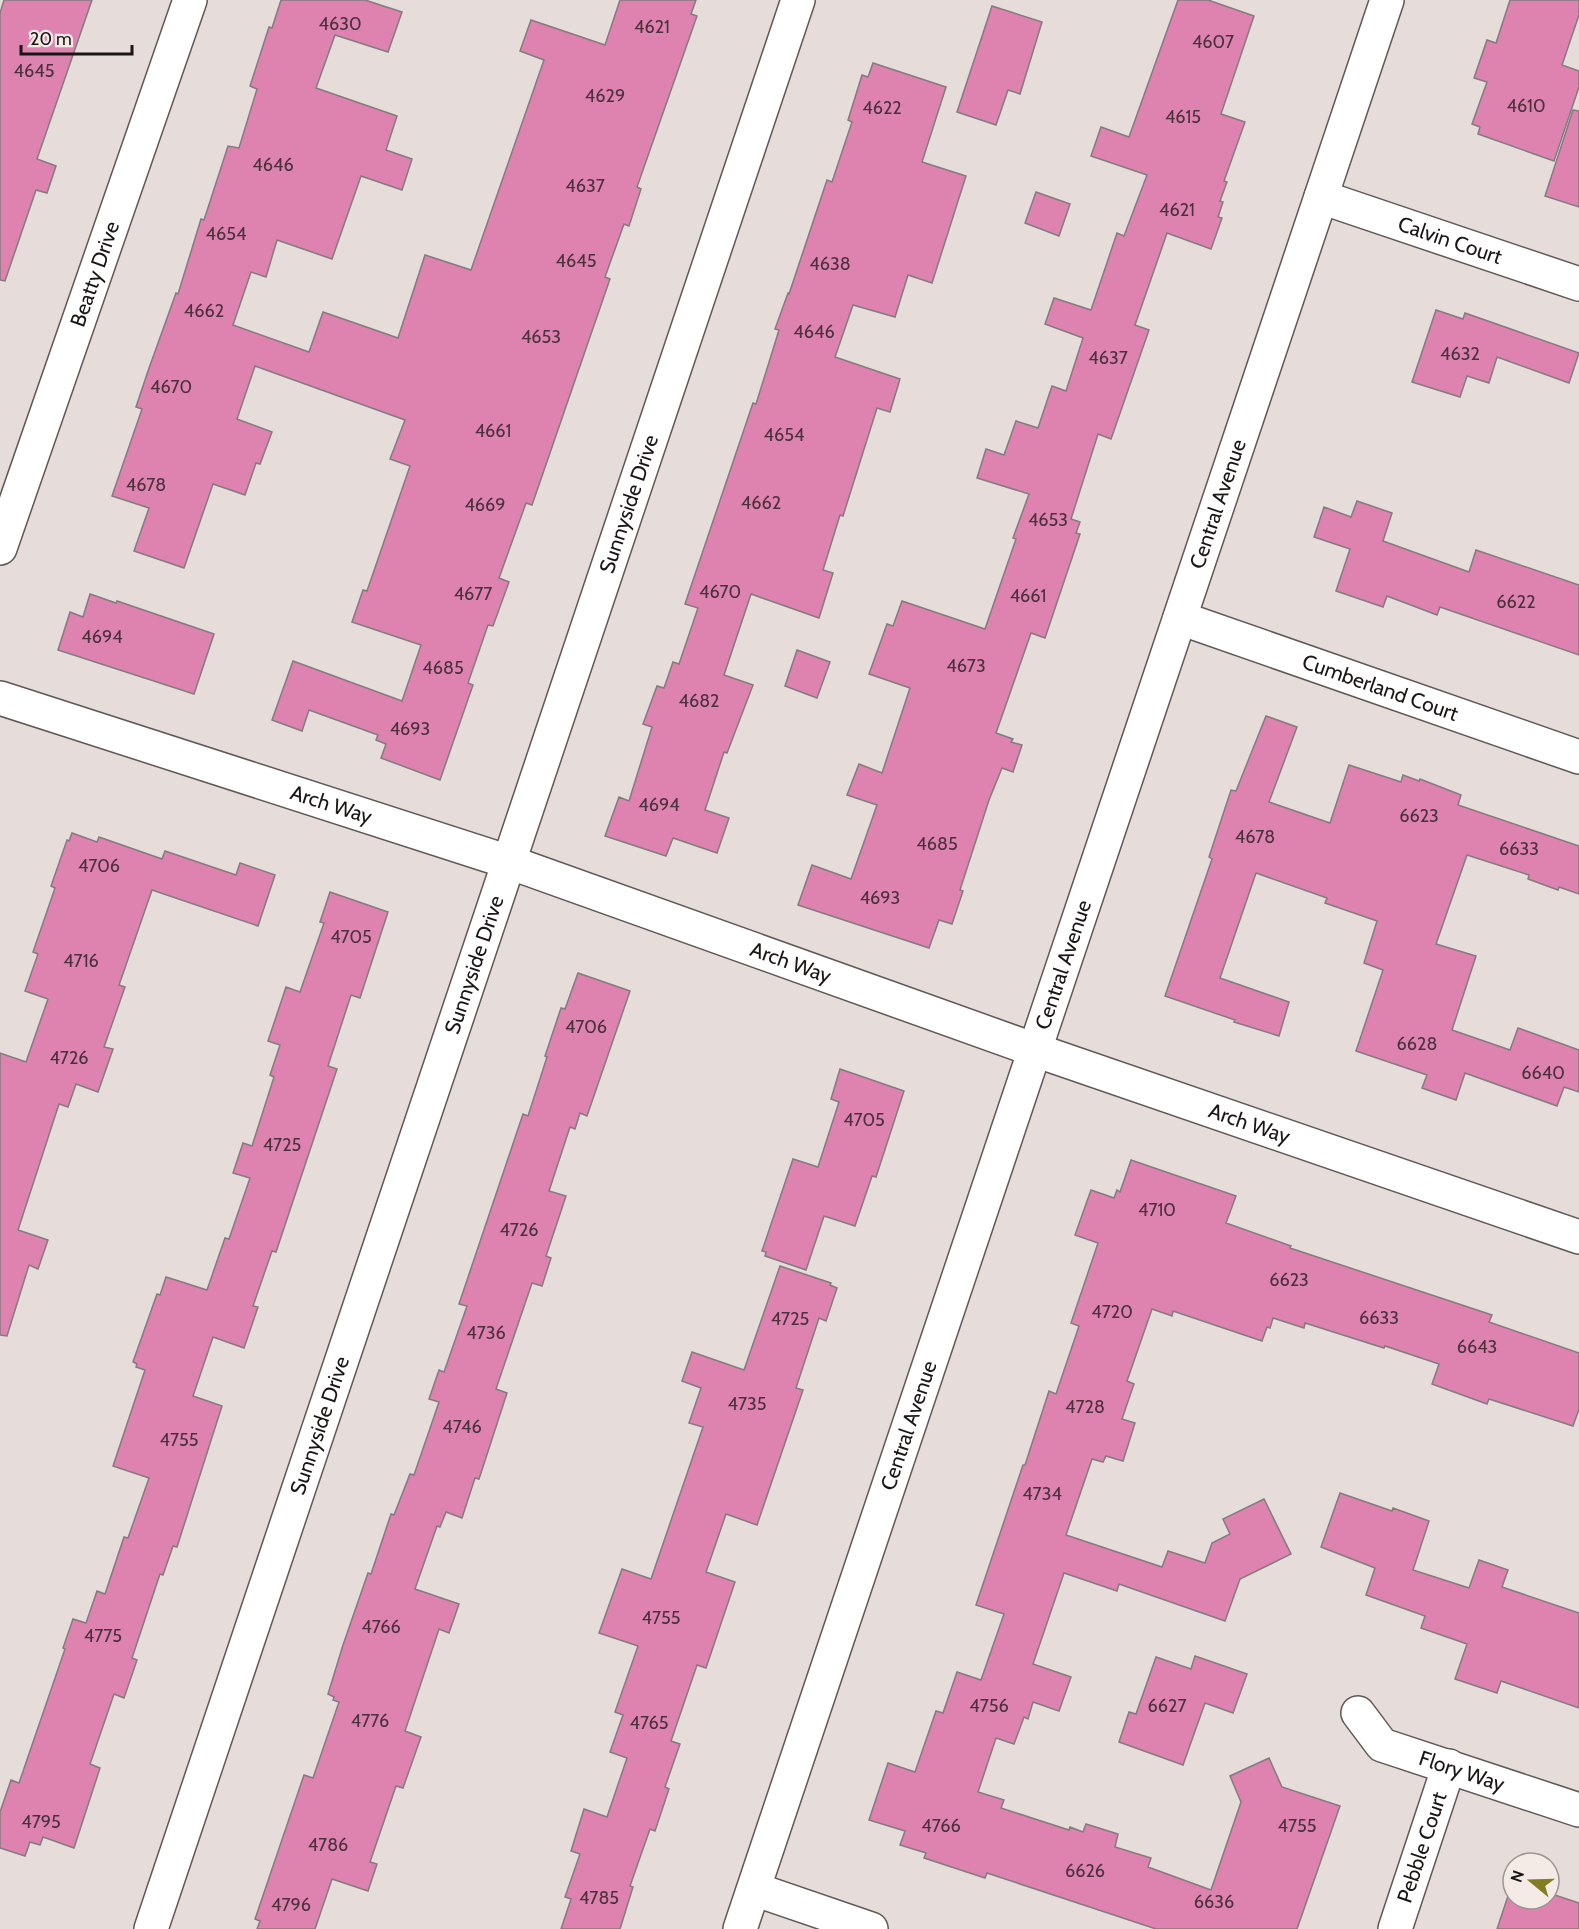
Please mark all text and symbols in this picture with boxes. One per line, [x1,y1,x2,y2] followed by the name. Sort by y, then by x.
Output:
[319,13,361,35] house number: 4630
[634,16,670,38] house number: 4621
[21,18,132,56] scale bar
[30,28,72,50] text: 20 m
[1192,31,1234,53] house number: 4607
[14,60,54,82] house number: 4645
[585,85,625,107] house number: 4629
[1507,95,1545,117] house number: 4610
[862,97,902,119] house number: 4622
[1165,106,1201,128] house number: 4615
[252,154,294,176] house number: 4646
[565,175,605,197] house number: 4637
[1159,199,1195,221] house number: 4621
[1395,211,1505,269] street label: Calvin Court
[65,218,124,330] street label: Beatty Drive
[206,223,246,245] house number: 4654
[556,250,596,272] house number: 4645
[809,253,851,275] house number: 4638
[184,300,224,322] house number: 4662
[793,321,835,343] house number: 4646
[521,326,561,348] house number: 4653
[1440,343,1480,365] house number: 4632
[1088,347,1128,369] house number: 4637
[150,376,192,398] house number: 4670
[475,420,511,442] house number: 4661
[764,424,804,446] house number: 4654
[594,431,663,576] street label: Sunnyside Drive
[1184,436,1251,572] street label: Central Avenue
[126,474,166,496] house number: 4678
[741,492,781,514] house number: 4662
[464,494,506,516] house number: 4669
[1028,509,1068,531] house number: 4653
[699,581,741,603] house number: 4670
[454,583,492,605] house number: 4677
[1010,585,1046,607] house number: 4661
[1496,591,1536,613] house number: 6622
[81,626,123,648] house number: 4694
[1299,649,1462,726] street label: Cumberland Court
[946,655,986,677] house number: 4673
[422,657,464,679] house number: 4685
[679,690,719,712] house number: 4682
[390,718,430,740] house number: 4693
[287,779,376,829] street label: Arch Way
[638,794,680,816] house number: 4694
[1399,805,1439,827] house number: 6623
[1235,826,1275,848] house number: 4678
[916,833,958,855] house number: 4685
[1499,838,1539,860] house number: 6633
[78,855,120,877] house number: 4706
[860,887,900,909] house number: 4693
[439,892,509,1037] street label: Sunnyside Drive
[1030,896,1096,1033] street label: Central Avenue
[330,926,372,948] house number: 4705
[747,936,835,988] street label: Arch Way
[63,950,99,972] house number: 4716
[565,1016,607,1038] house number: 4706
[1397,1033,1437,1055] house number: 6628
[49,1047,89,1069] house number: 4726
[1521,1062,1565,1084] house number: 6640
[1206,1098,1294,1149] street label: Arch Way
[843,1109,885,1131] house number: 4705
[263,1134,301,1156] house number: 4725
[1138,1199,1176,1221] house number: 4710
[499,1219,539,1241] house number: 4726
[1269,1269,1309,1291] house number: 6623
[1091,1301,1133,1323] house number: 4720
[1359,1307,1399,1329] house number: 6633
[771,1308,809,1330] house number: 4725
[466,1322,506,1344] house number: 4736
[1457,1336,1497,1358] house number: 6643
[285,1353,354,1498] street label: Sunnyside Drive
[875,1357,942,1493] street label: Central Avenue
[728,1393,766,1415] house number: 4735
[1065,1396,1105,1418] house number: 4728
[442,1416,482,1438] house number: 4746
[160,1429,198,1451] house number: 4755
[1022,1483,1062,1505] house number: 4734
[642,1607,680,1629] house number: 4755
[361,1616,401,1638] house number: 4766
[84,1625,122,1647] house number: 4775
[969,1695,1009,1717] house number: 4756
[1148,1695,1186,1717] house number: 6627
[351,1710,389,1732] house number: 4776
[630,1712,669,1734] house number: 4765
[1416,1745,1508,1797] street label: Flory Way
[1392,1789,1452,1906] street label: Pebble Court
[21,1811,61,1833] house number: 4795
[921,1815,961,1837] house number: 4766
[1278,1815,1316,1837] house number: 4755
[308,1834,348,1856] house number: 4786
[1501,1851,1561,1911] north arrow
[1065,1860,1105,1882] house number: 6626
[1506,1868,1528,1885] text: N
[579,1887,619,1909] house number: 4785
[1194,1891,1234,1913] house number: 6636
[271,1894,311,1916] house number: 4796

